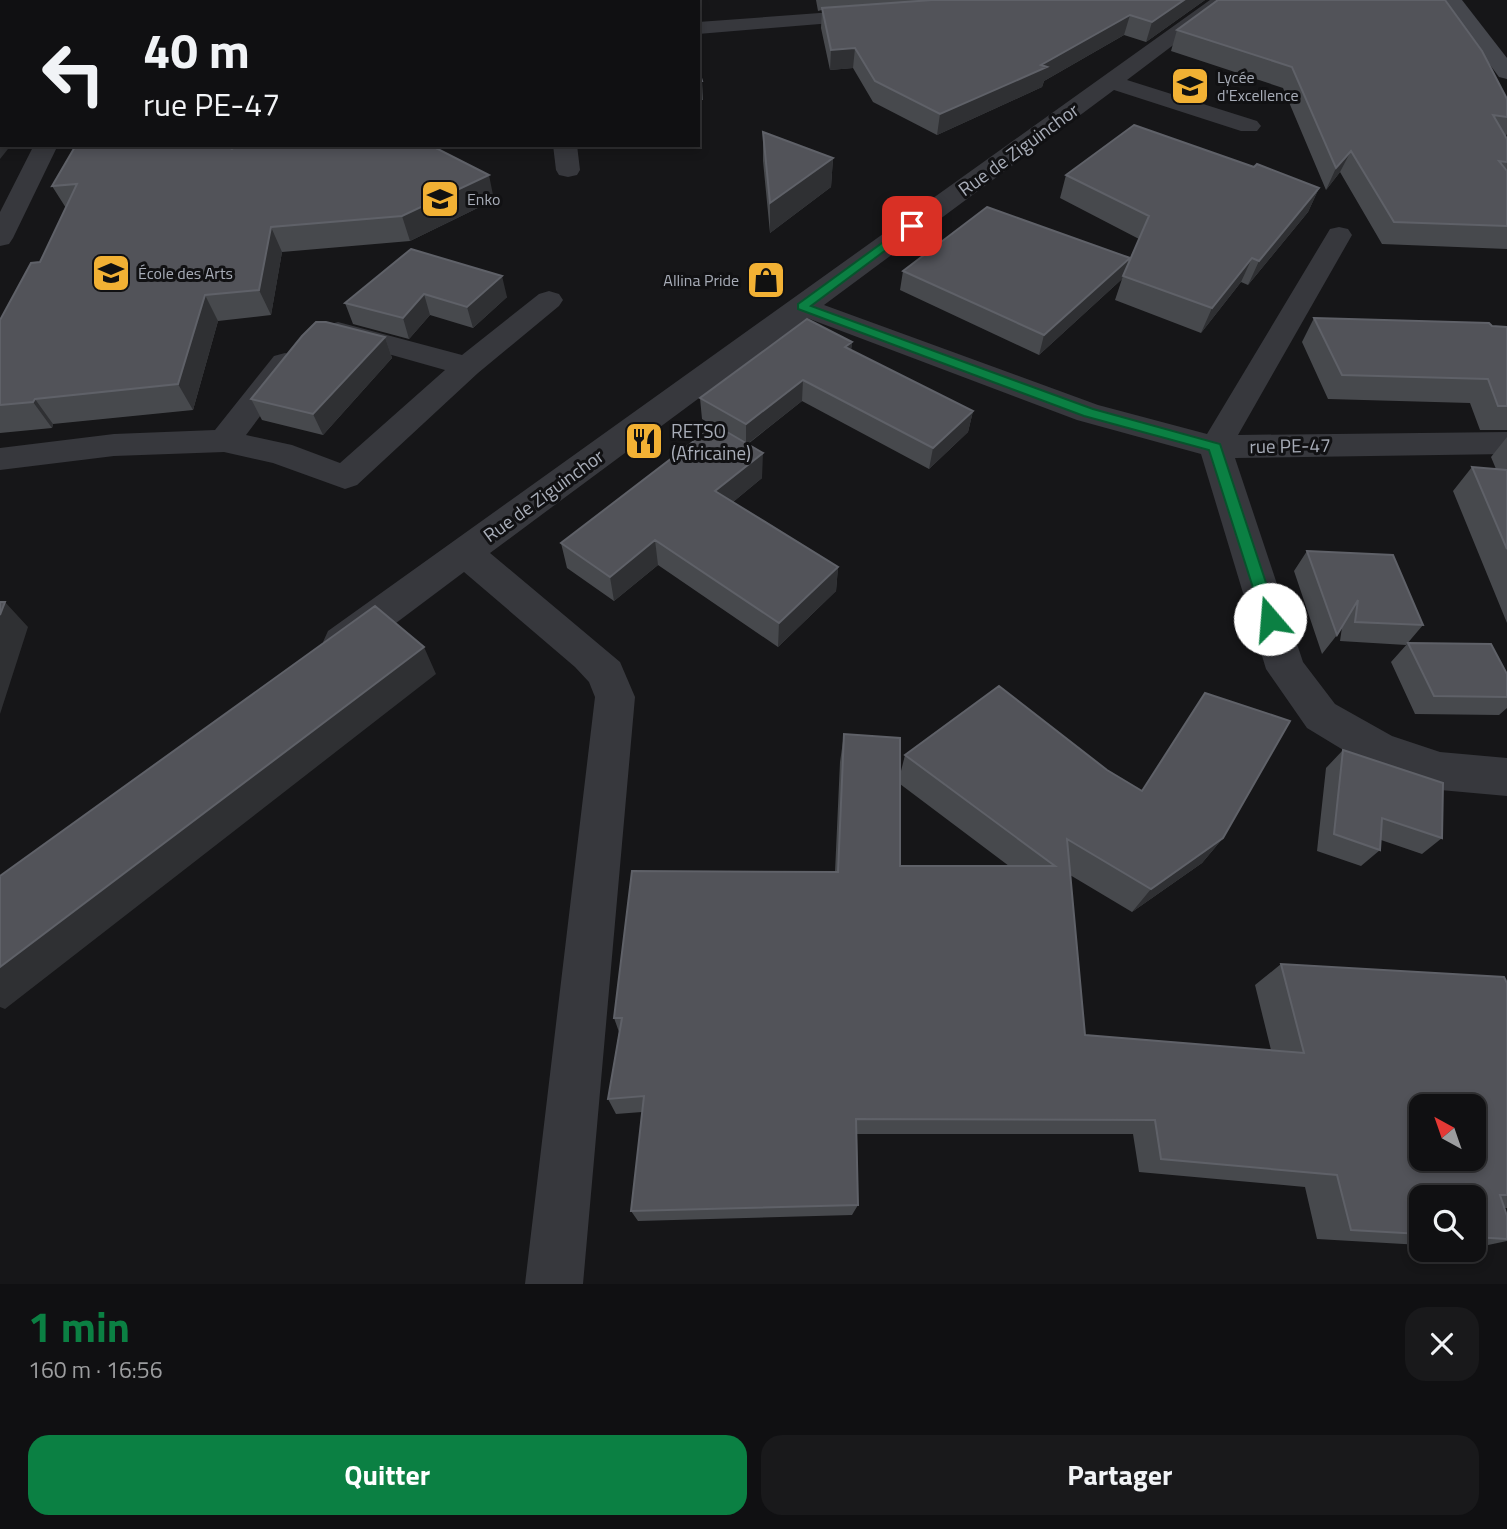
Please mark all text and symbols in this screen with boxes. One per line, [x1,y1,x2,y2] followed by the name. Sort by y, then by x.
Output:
[143,12,250,87] text: 40 m
[28,28,119,119] icon: left
[1169,65,1211,107] school or university icon: Lycée d'Excellence
[1217,65,1299,107] place label: Lycée d'Excellence
[143,80,280,128] text: rue PE-47
[952,95,1085,203] street label: Rue de Ziguinchor
[419,178,461,220] school or university icon: Enko
[467,187,500,211] place label: Enko
[882,196,942,256] pin
[893,207,931,245] icon: arrive
[90,252,132,294] school or university icon: École des Arts
[745,259,787,301] shop icon: Allina Pride
[138,261,233,285] place label: École des Arts
[663,268,739,292] place label: Allina Pride
[671,416,751,467] place label: RETSO (Africaine)
[623,420,665,462] restaurant icon: RETSO (Africaine)
[1249,430,1331,460] street label: rue PE-47
[477,441,610,549] street label: Rue de Ziguinchor
[1233,582,1307,656] position arrow
[1409,1094,1486,1171] north arrow
[1409,1094,1486,1262] map controls
[1409,1185,1486,1262] button: search
[28,1294,130,1358] text: 1 min
[1405,1307,1479,1381] button: close
[28,1352,163,1387] text: 160 m · 16:56
[28,1435,747,1515] button: Quitter
[761,1435,1479,1515] button: Partager

